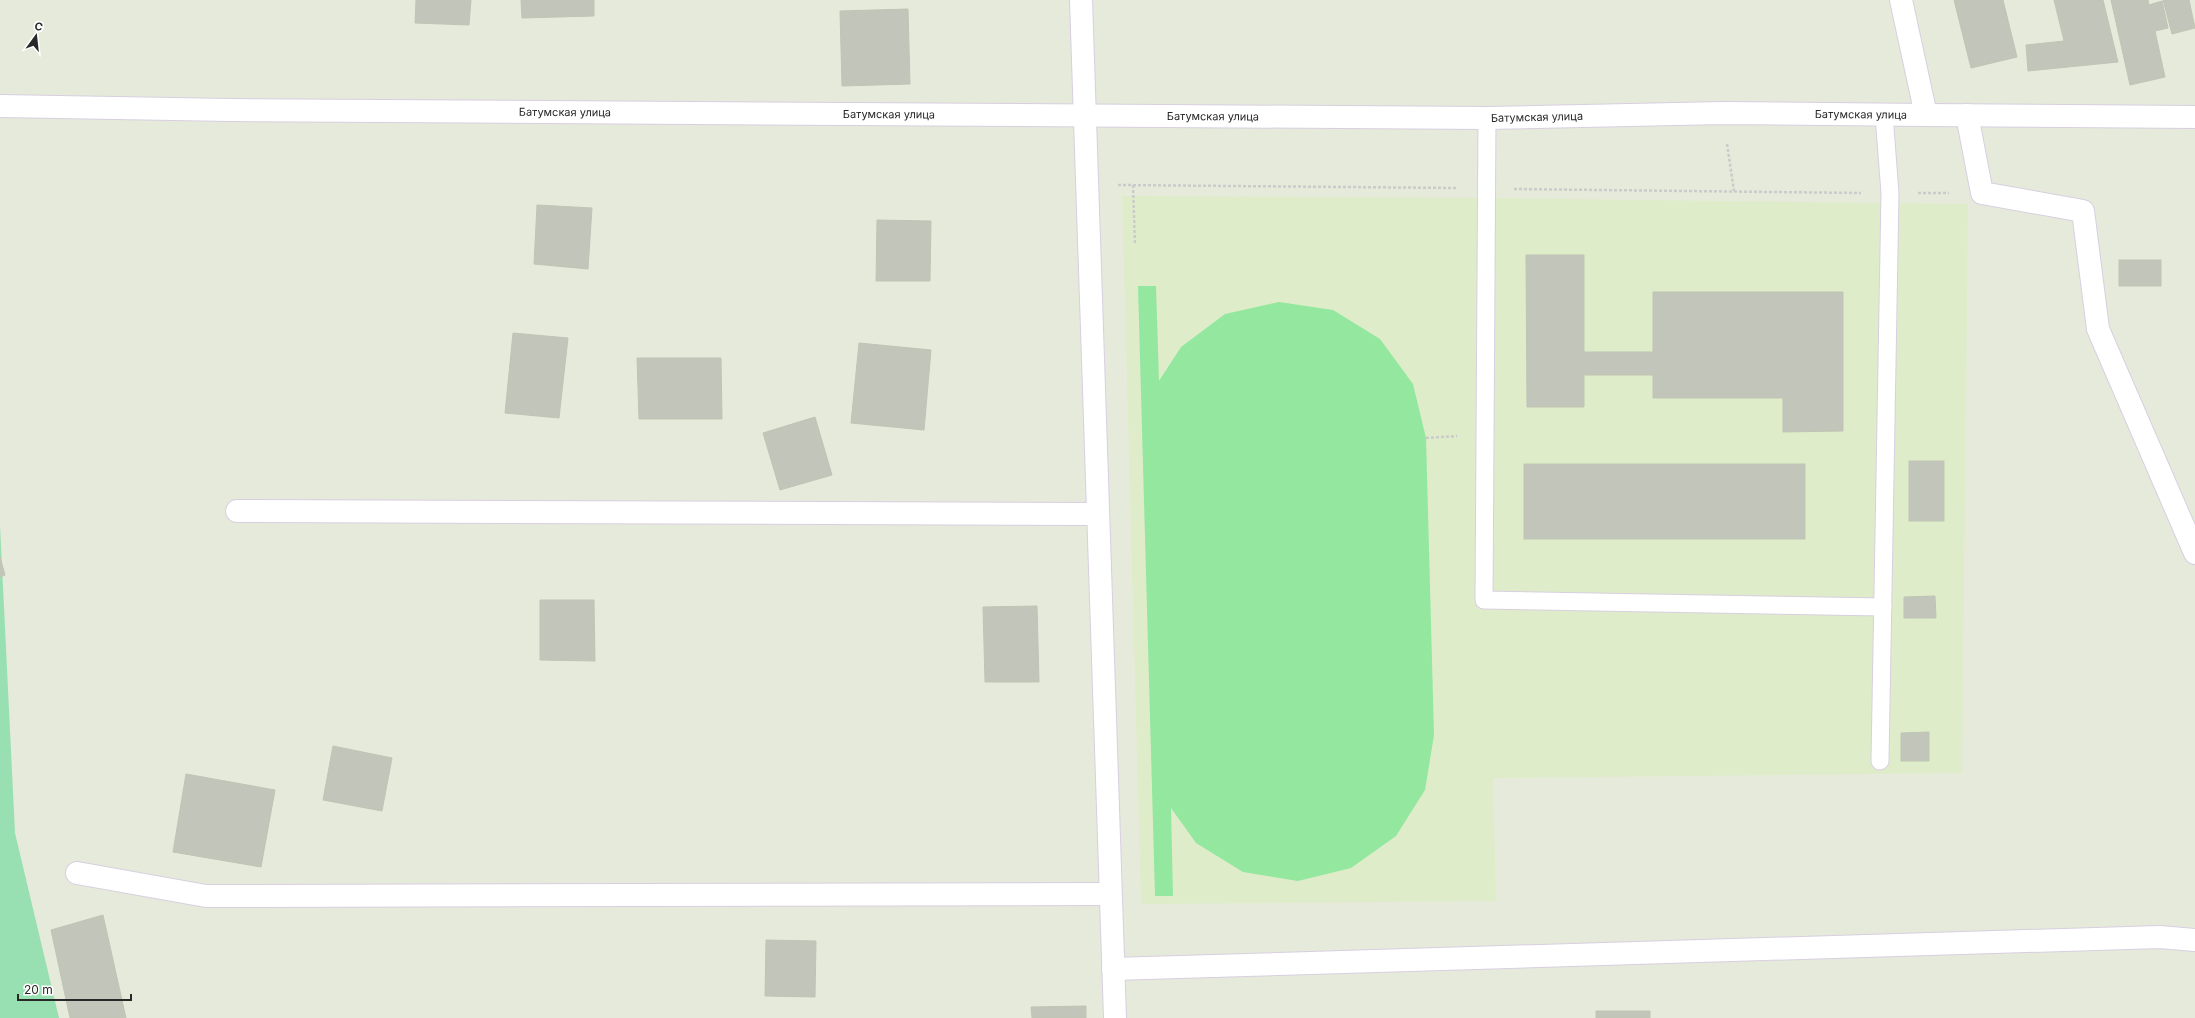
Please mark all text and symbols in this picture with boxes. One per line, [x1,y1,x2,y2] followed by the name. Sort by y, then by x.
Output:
[16,16,56,56] north arrow
[33,19,44,34] text: С
[519,105,611,119] street label: Батумская улица
[843,107,935,121] street label: Батумская улица
[1815,107,1907,122] street label: Батумская улица
[1167,109,1259,124] street label: Батумская улица
[1491,109,1583,125] street label: Батумская улица
[18,976,131,1002] scale bar
[24,982,53,997] text: 20 m

